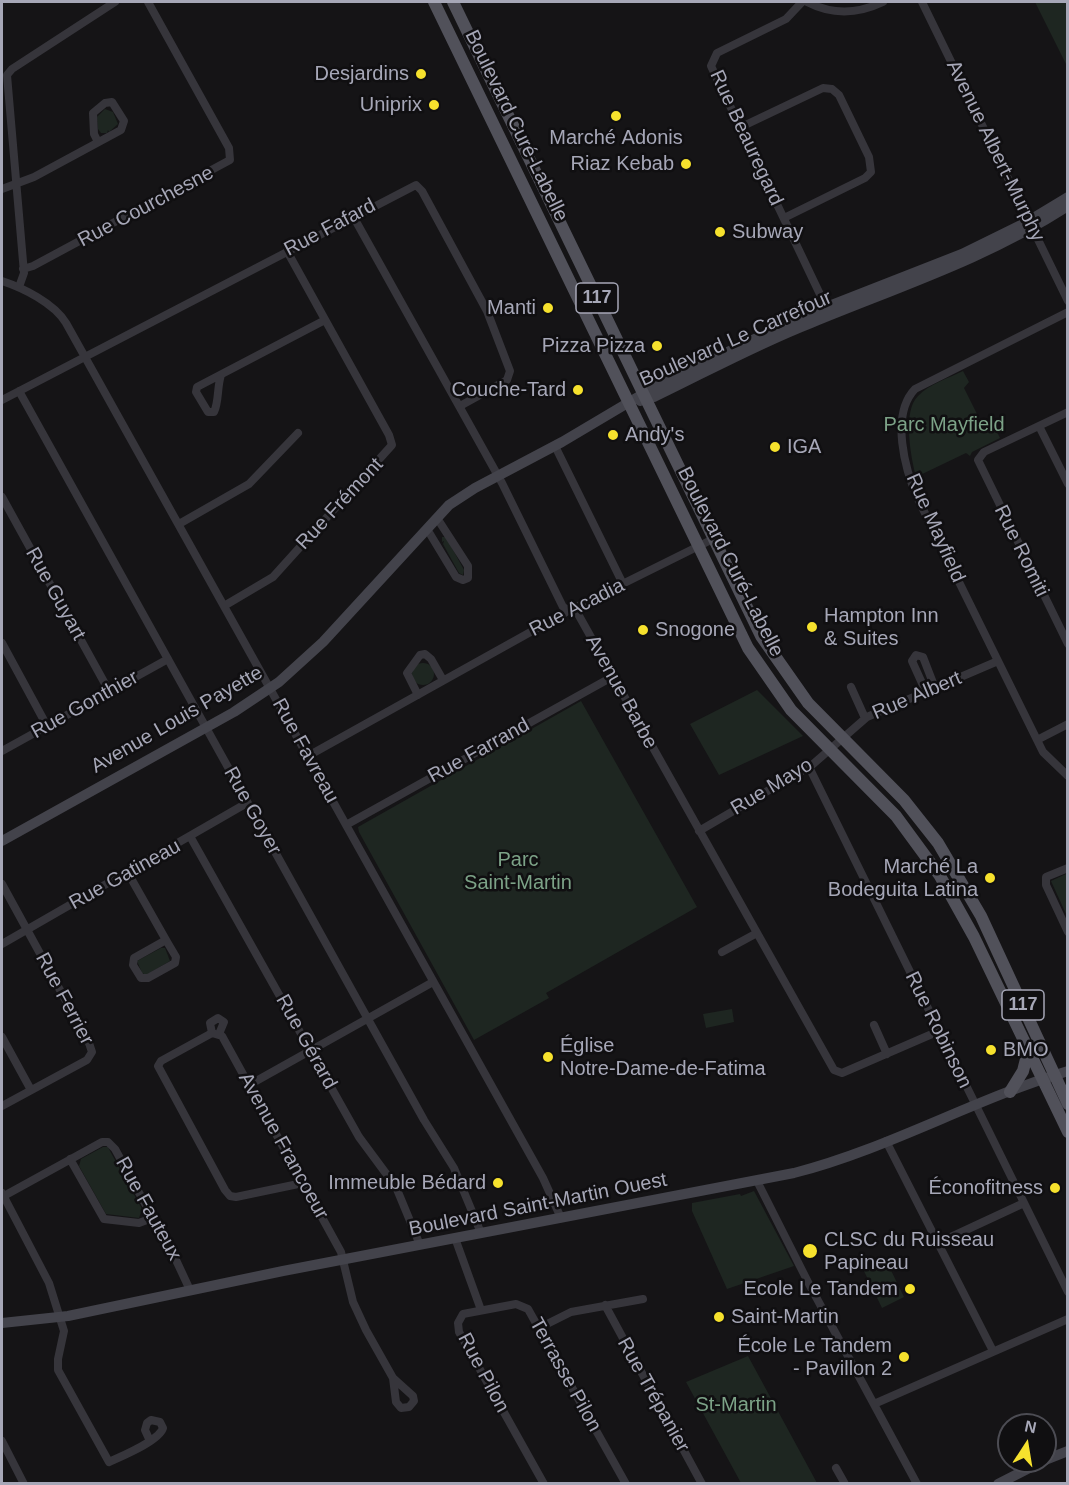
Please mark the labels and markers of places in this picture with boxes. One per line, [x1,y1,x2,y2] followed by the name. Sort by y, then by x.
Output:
[315,62,409,86] place label: Desjardins
[414,67,428,81] marker: Desjardins
[360,93,422,117] place label: Uniprix
[427,98,441,112] marker: Uniprix
[609,109,623,123] marker: Marché Adonis
[549,126,683,150] place label: Marché Adonis
[571,152,674,176] place label: Riaz Kebab
[679,157,693,171] marker: Riaz Kebab
[732,220,803,244] place label: Subway
[713,225,727,239] marker: Subway
[487,296,536,320] place label: Manti
[541,301,555,315] marker: Manti
[542,334,645,358] place label: Pizza Pizza
[650,339,664,353] marker: Pizza Pizza
[451,378,566,402] place label: Couche-Tard
[571,383,585,397] marker: Couche-Tard
[625,423,684,447] place label: Andy's
[606,428,620,442] marker: Andy's
[787,435,821,459] place label: IGA
[768,440,782,454] marker: IGA
[824,604,939,651] place label: Hampton Inn & Suites
[655,618,735,642] place label: Snogone
[805,620,819,634] marker: Hampton Inn & Suites
[636,623,650,637] marker: Snogone
[828,855,978,902] place label: Marché La Bodeguita Latina
[983,871,997,885] marker: Marché La Bodeguita Latina
[560,1034,766,1081] place label: Église Notre-Dame-de-Fatima
[1003,1038,1049,1062] place label: BMO
[984,1043,998,1057] marker: BMO
[541,1050,555,1064] marker: Église Notre-Dame-de-Fatima
[328,1171,486,1195] place label: Immeuble Bédard
[491,1176,505,1190] marker: Immeuble Bédard
[928,1176,1043,1200] place label: Éconofitness
[1048,1181,1062,1195] marker: Éconofitness
[824,1228,994,1275] place label: CLSC du Ruisseau Papineau
[801,1242,819,1260] marker: CLSC du Ruisseau Papineau
[743,1277,898,1301] place label: Ecole Le Tandem
[903,1282,917,1296] marker: Ecole Le Tandem
[731,1305,839,1329] place label: Saint-Martin
[712,1310,726,1324] marker: Saint-Martin
[737,1334,892,1381] place label: École Le Tandem - Pavillon 2
[897,1350,911,1364] marker: École Le Tandem - Pavillon 2

